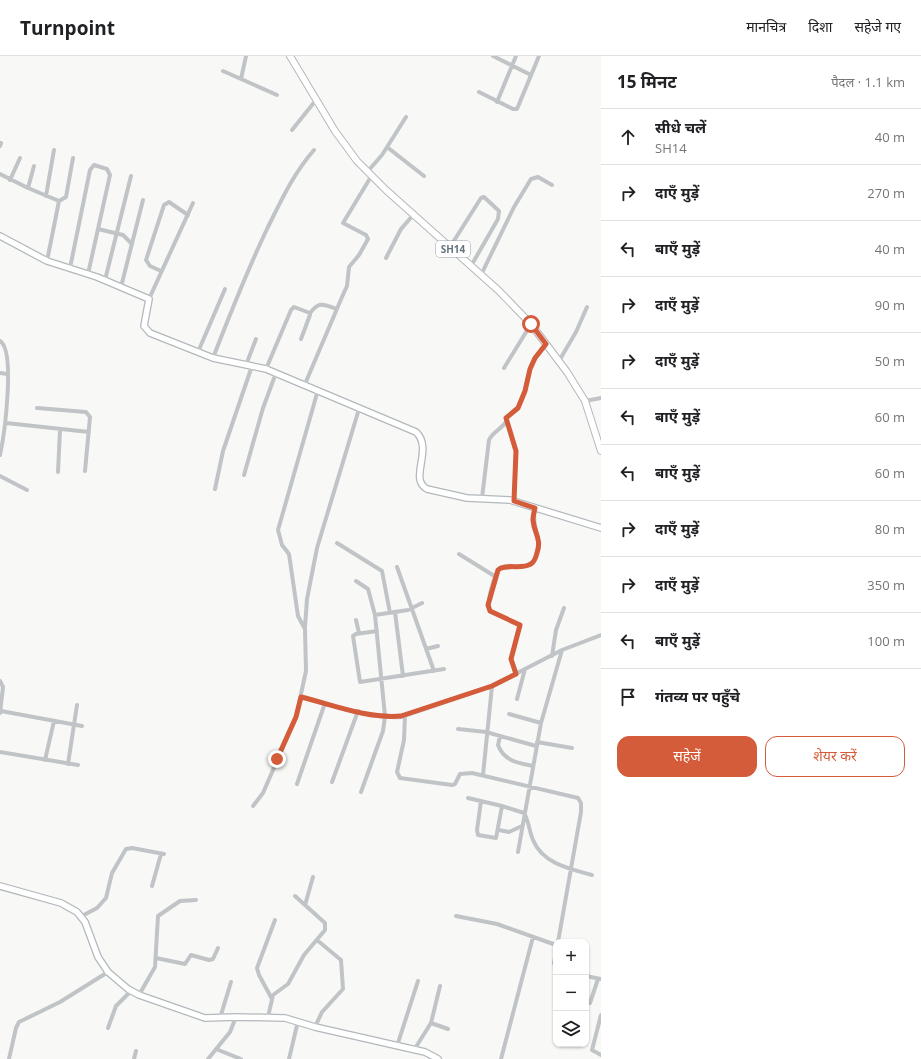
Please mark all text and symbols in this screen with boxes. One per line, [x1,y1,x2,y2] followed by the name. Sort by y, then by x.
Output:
[20,15,115,41] text: Turnpoint
[746,17,786,36] text: मानचित्र
[808,17,832,36] text: दिशा
[854,17,901,36] text: सहेजे गए
[617,70,677,93] text: 15 मिनट
[831,73,905,91] text: पैदल · 1.1 km
[655,117,706,137] text: सीधे चलें
[617,126,639,148] icon: ahead
[875,128,905,146] text: 40 m
[655,139,687,157] text: SH14
[617,182,639,204] icon: right
[655,182,699,202] text: दाएँ मुड़ें
[867,184,905,202] text: 270 m
[617,238,639,260] icon: left
[655,238,700,258] text: बाएँ मुड़ें
[875,240,905,258] text: 40 m
[436,241,470,257] road number: SH14
[617,294,639,316] icon: right
[655,294,699,314] text: दाएँ मुड़ें
[875,296,905,314] text: 90 m
[522,315,540,333] route start
[617,350,639,372] icon: right
[655,350,699,370] text: दाएँ मुड़ें
[875,352,905,370] text: 50 m
[617,406,639,428] icon: left
[655,406,700,426] text: बाएँ मुड़ें
[875,408,905,426] text: 60 m
[617,462,639,484] icon: left
[655,462,700,482] text: बाएँ मुड़ें
[875,464,905,482] text: 60 m
[617,518,639,540] icon: right
[655,518,699,538] text: दाएँ मुड़ें
[875,520,905,538] text: 80 m
[617,574,639,596] icon: right
[655,574,699,594] text: दाएँ मुड़ें
[867,576,905,594] text: 350 m
[617,630,639,652] icon: left
[655,630,700,650] text: बाएँ मुड़ें
[867,632,905,650] text: 100 m
[617,686,639,708] icon: arrive
[655,686,740,706] text: गंतव्य पर पहुँचे
[617,736,757,777] button: सहेजें
[765,736,905,777] button: शेयर करें
[268,750,286,768] route end
[553,939,589,1047] map controls
[553,939,589,975] button: +
[553,975,589,1011] button: −
[553,1011,589,1047] button: layers

